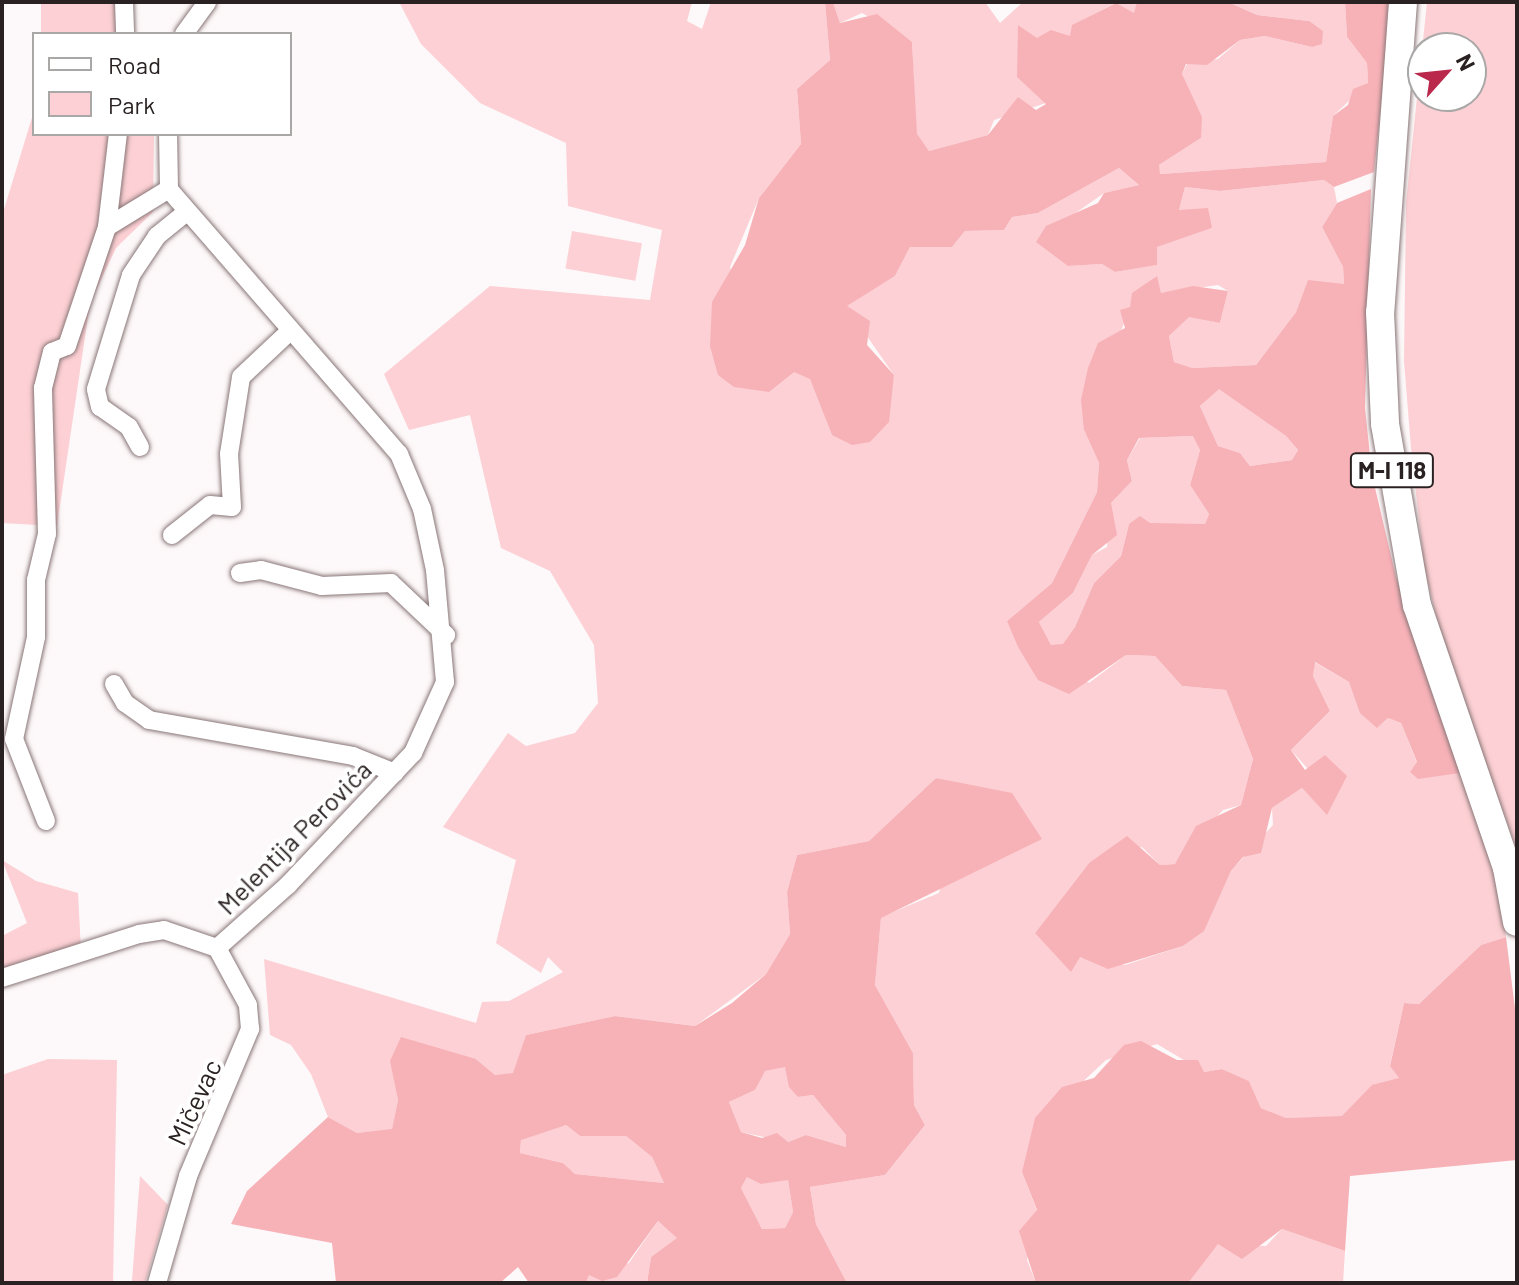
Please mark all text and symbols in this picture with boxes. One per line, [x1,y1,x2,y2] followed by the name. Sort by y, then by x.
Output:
[32,32,292,136] legend
[1407,32,1487,112] north arrow
[108,50,161,79] text: Road
[1452,50,1482,74] text: N
[108,90,155,119] text: Park
[1348,450,1436,490] road number: M-I 118
[211,754,377,920] street label: Melentija Perovića
[161,1054,227,1150] street label: Mičevac

